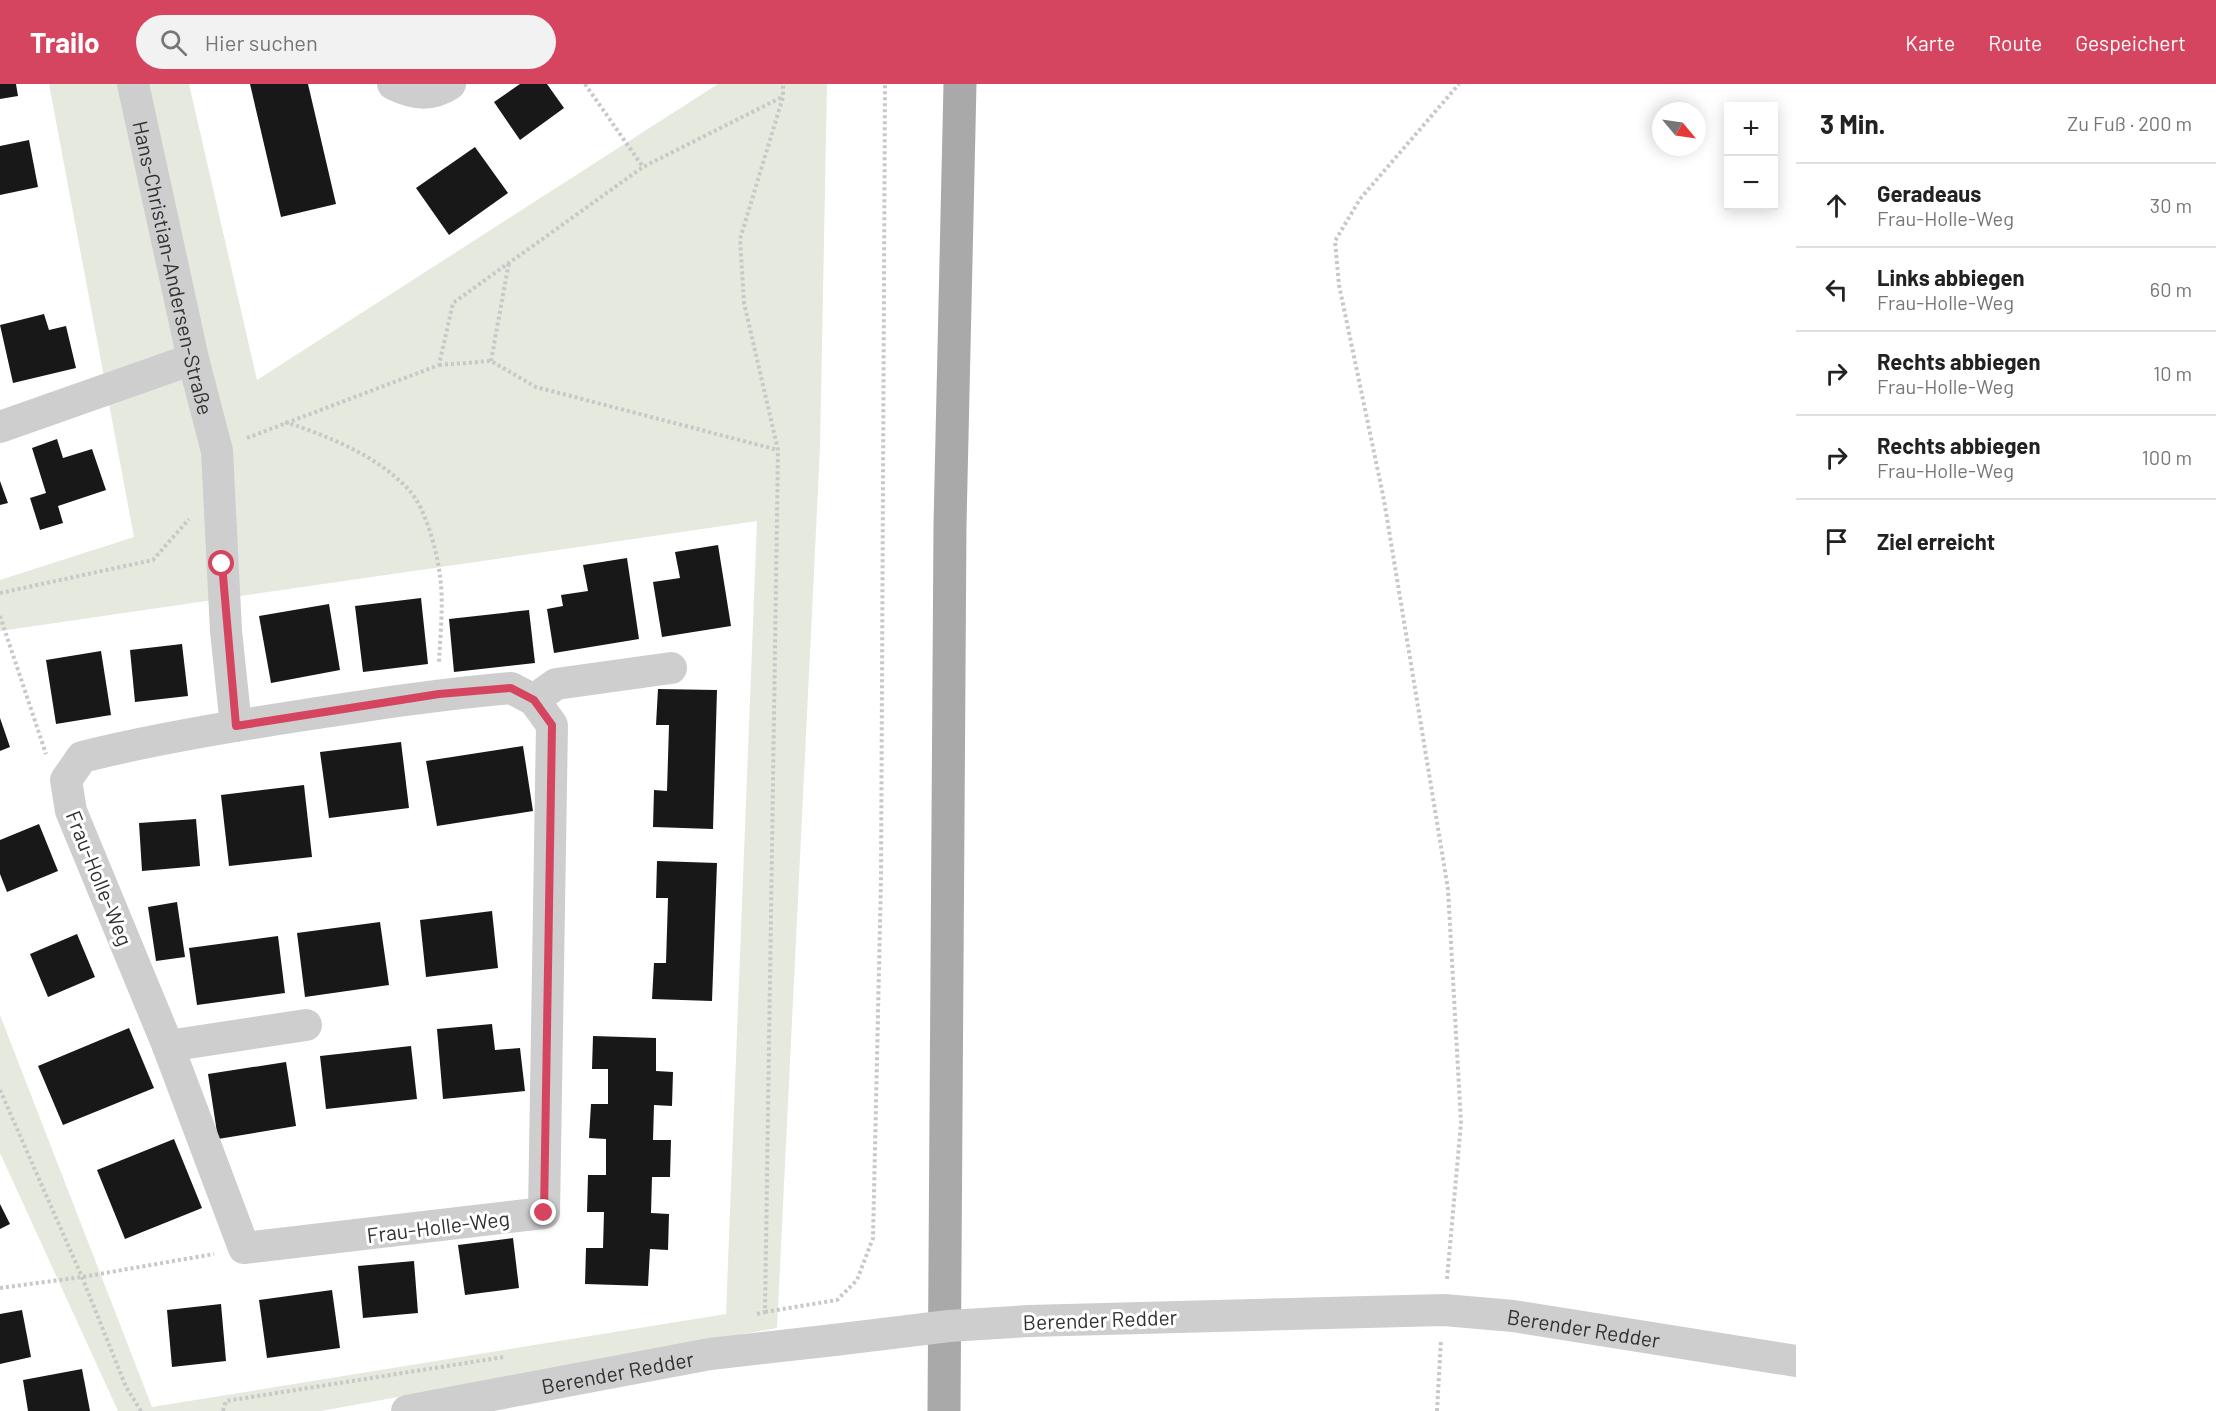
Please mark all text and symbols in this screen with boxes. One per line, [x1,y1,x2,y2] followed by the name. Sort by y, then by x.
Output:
[136,15,556,69] search box
[30,25,100,59] text: Trailo
[157,26,190,59] icon: search
[205,29,318,55] text: Hier suchen
[1905,30,1955,55] text: Karte
[1988,30,2042,55] text: Route
[2075,30,2186,55] text: Gespeichert
[1652,102,1706,156] north arrow
[1724,102,1778,210] map controls
[1724,102,1778,156] button: +
[1820,108,1886,139] text: 3 Min.
[2067,111,2192,135] text: Zu Fuß · 200 m
[129,118,219,417] street label: Hans-Christian-Andersen-Straße
[1724,156,1778,210] button: −
[1877,180,1981,206] text: Geradeaus
[1820,189,1853,222] icon: ahead
[2150,193,2192,217] text: 30 m
[1877,206,2014,230] text: Frau-Holle-Weg
[1877,264,2025,290] text: Links abbiegen
[1820,273,1853,306] icon: left
[2150,277,2192,301] text: 60 m
[1877,290,2014,314] text: Frau-Holle-Weg
[1877,348,2040,374] text: Rechts abbiegen
[1820,357,1853,390] icon: right
[2153,361,2192,385] text: 10 m
[1877,374,2014,398] text: Frau-Holle-Weg
[1877,432,2040,458] text: Rechts abbiegen
[1820,441,1853,474] icon: right
[2142,445,2192,469] text: 100 m
[1877,458,2014,482] text: Frau-Holle-Weg
[1820,525,1853,558] icon: arrive
[1877,528,1995,554] text: Ziel erreicht
[208,550,234,576] route start
[61,807,139,949] street label: Frau-Holle-Weg
[530,1199,556,1225] route end
[365,1205,511,1247] street label: Frau-Holle-Weg
[1505,1303,1662,1352] street label: Berender Redder
[1022,1304,1178,1334] street label: Berender Redder
[539,1345,696,1398] street label: Berender Redder

